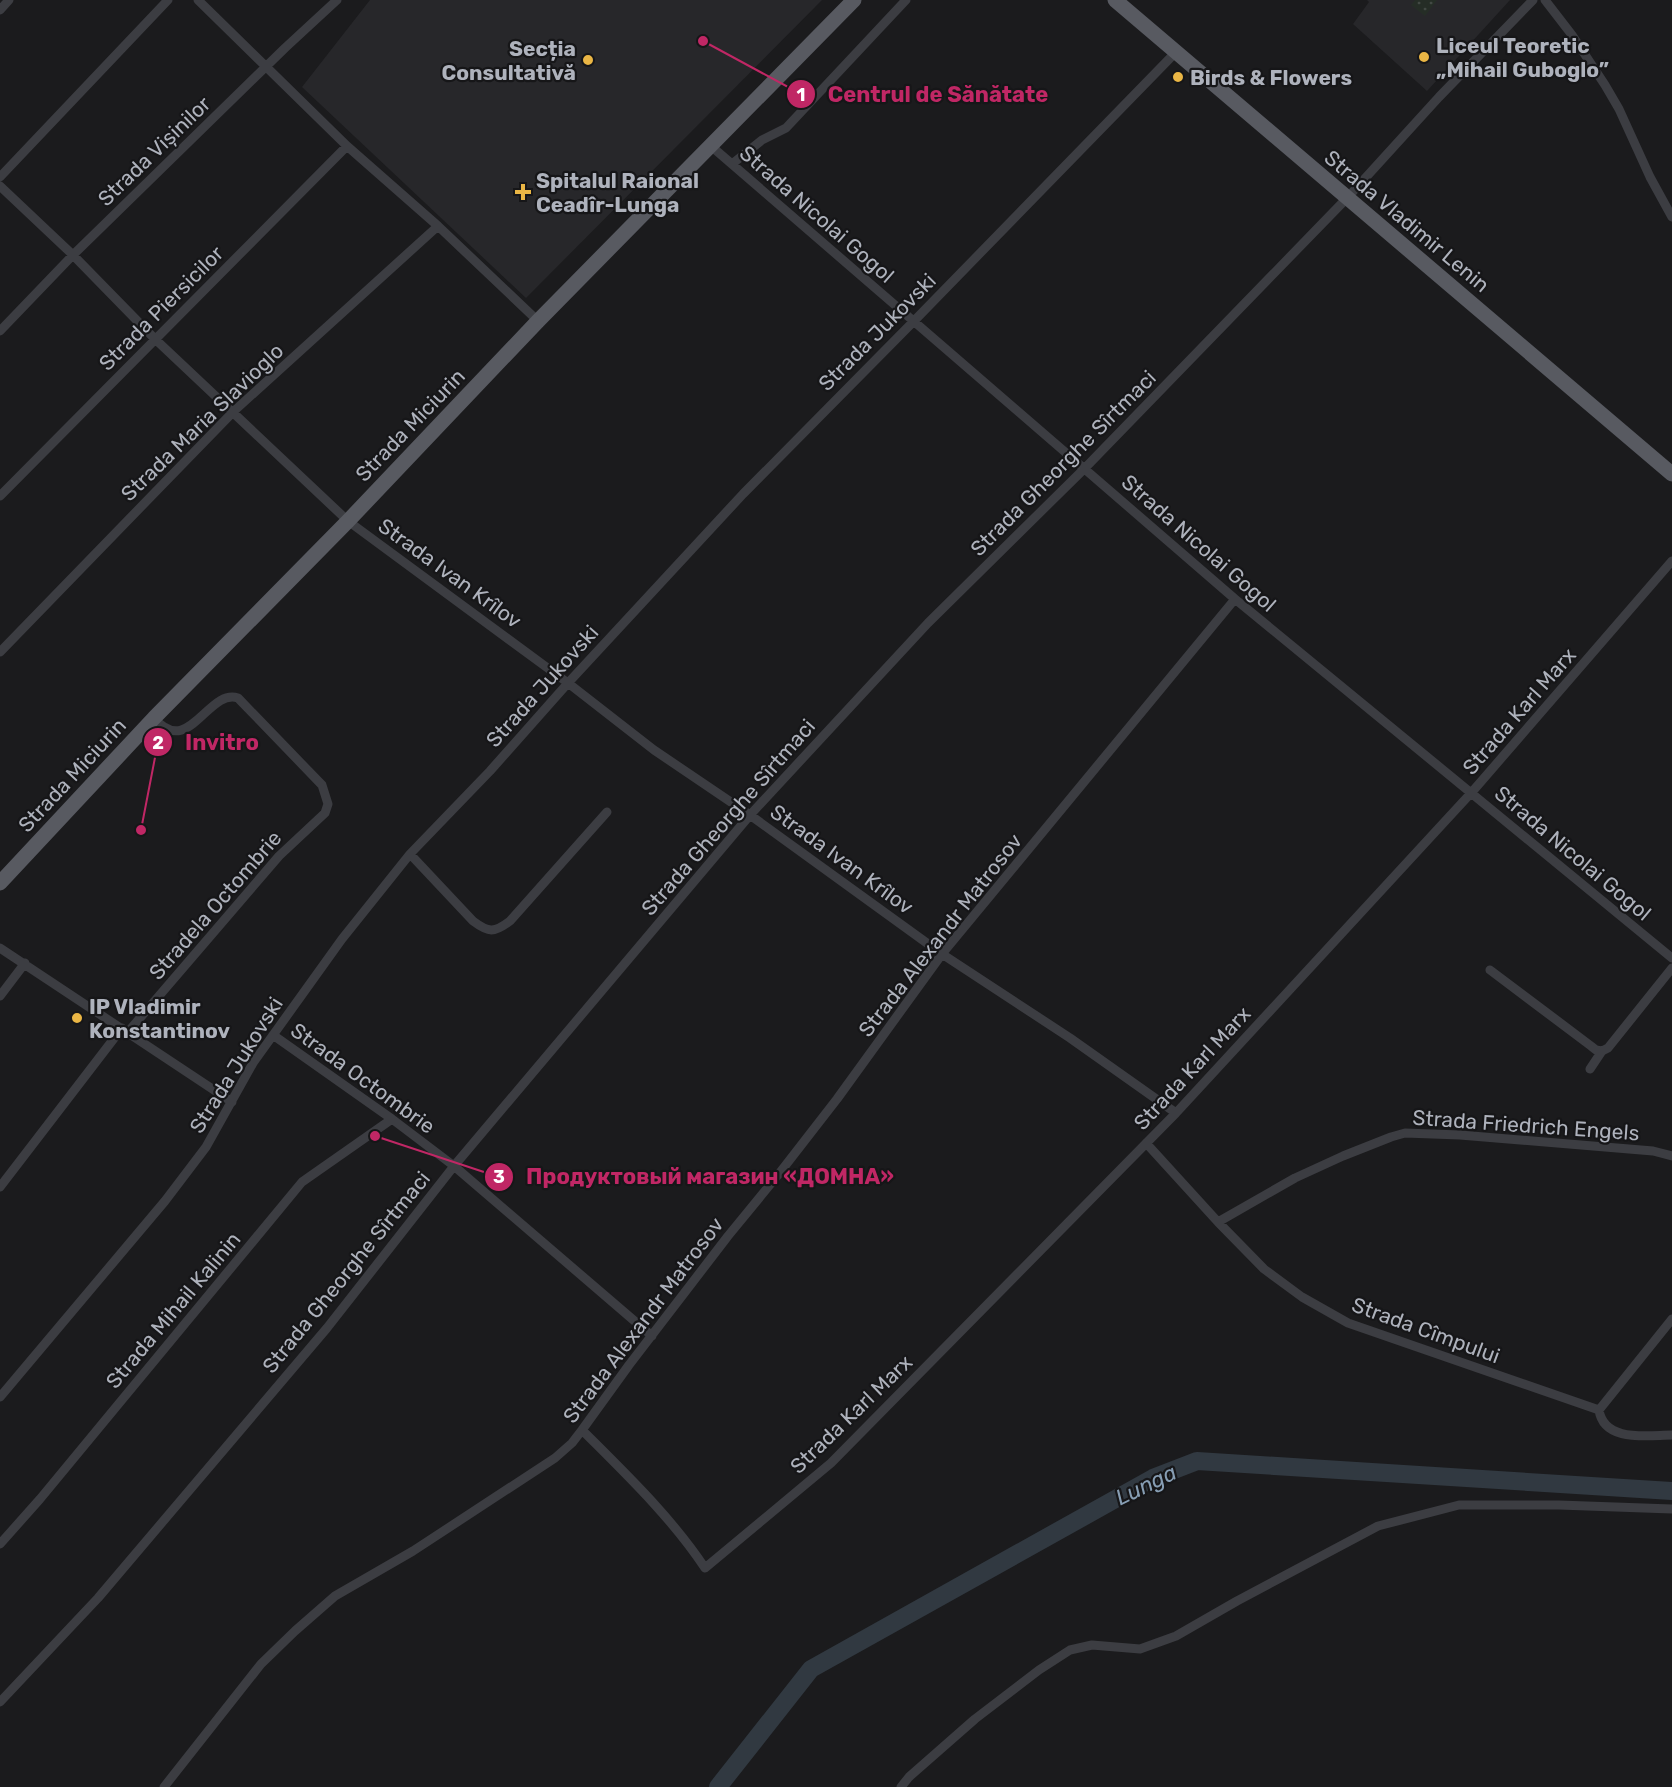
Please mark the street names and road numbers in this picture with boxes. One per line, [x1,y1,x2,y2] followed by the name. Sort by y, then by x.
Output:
[93,91,216,211] street label: Strada Vișinilor
[735,140,899,288] street label: Strada Nicolai Gogol
[1319,145,1495,297] street label: Strada Vladimir Lenin
[94,241,228,375] street label: Strada Piersicilor
[813,268,941,396] street label: Strada Jukovski
[116,338,288,506] street label: Strada Maria Slavioglo
[350,364,470,486] street label: Strada Miciurin
[965,365,1161,561] street label: Strada Gheorghe Sîrtmaci
[1117,469,1281,617] street label: Strada Nicolai Gogol
[374,513,526,633] street label: Strada Ivan Krîlov
[481,620,603,752] street label: Strada Jukovski
[1457,643,1581,779] street label: Strada Karl Marx
[13,713,131,837] street label: Strada Miciurin
[636,714,820,920] street label: Strada Gheorghe Sîrtmaci
[1490,780,1656,926] street label: Strada Nicolai Gogol
[766,799,918,919] street label: Strada Ivan Krîlov
[144,826,286,984] street label: Stradela Octombrie
[853,828,1027,1042] street label: Strada Alexandr Matrosov
[184,992,288,1138] street label: Strada Jukovski
[1128,1001,1256,1135] street label: Strada Karl Marx
[286,1017,440,1139] street label: Strada Octombrie
[1412,1105,1640,1145] street label: Strada Friedrich Engels
[257,1166,435,1378] street label: Strada Gheorghe Sîrtmaci
[558,1212,728,1428] street label: Strada Alexandr Matrosov
[100,1227,246,1393] street label: Strada Mihail Kalinin
[1349,1292,1503,1368] street label: Strada Cîmpului
[785,1350,917,1478] street label: Strada Karl Marx

